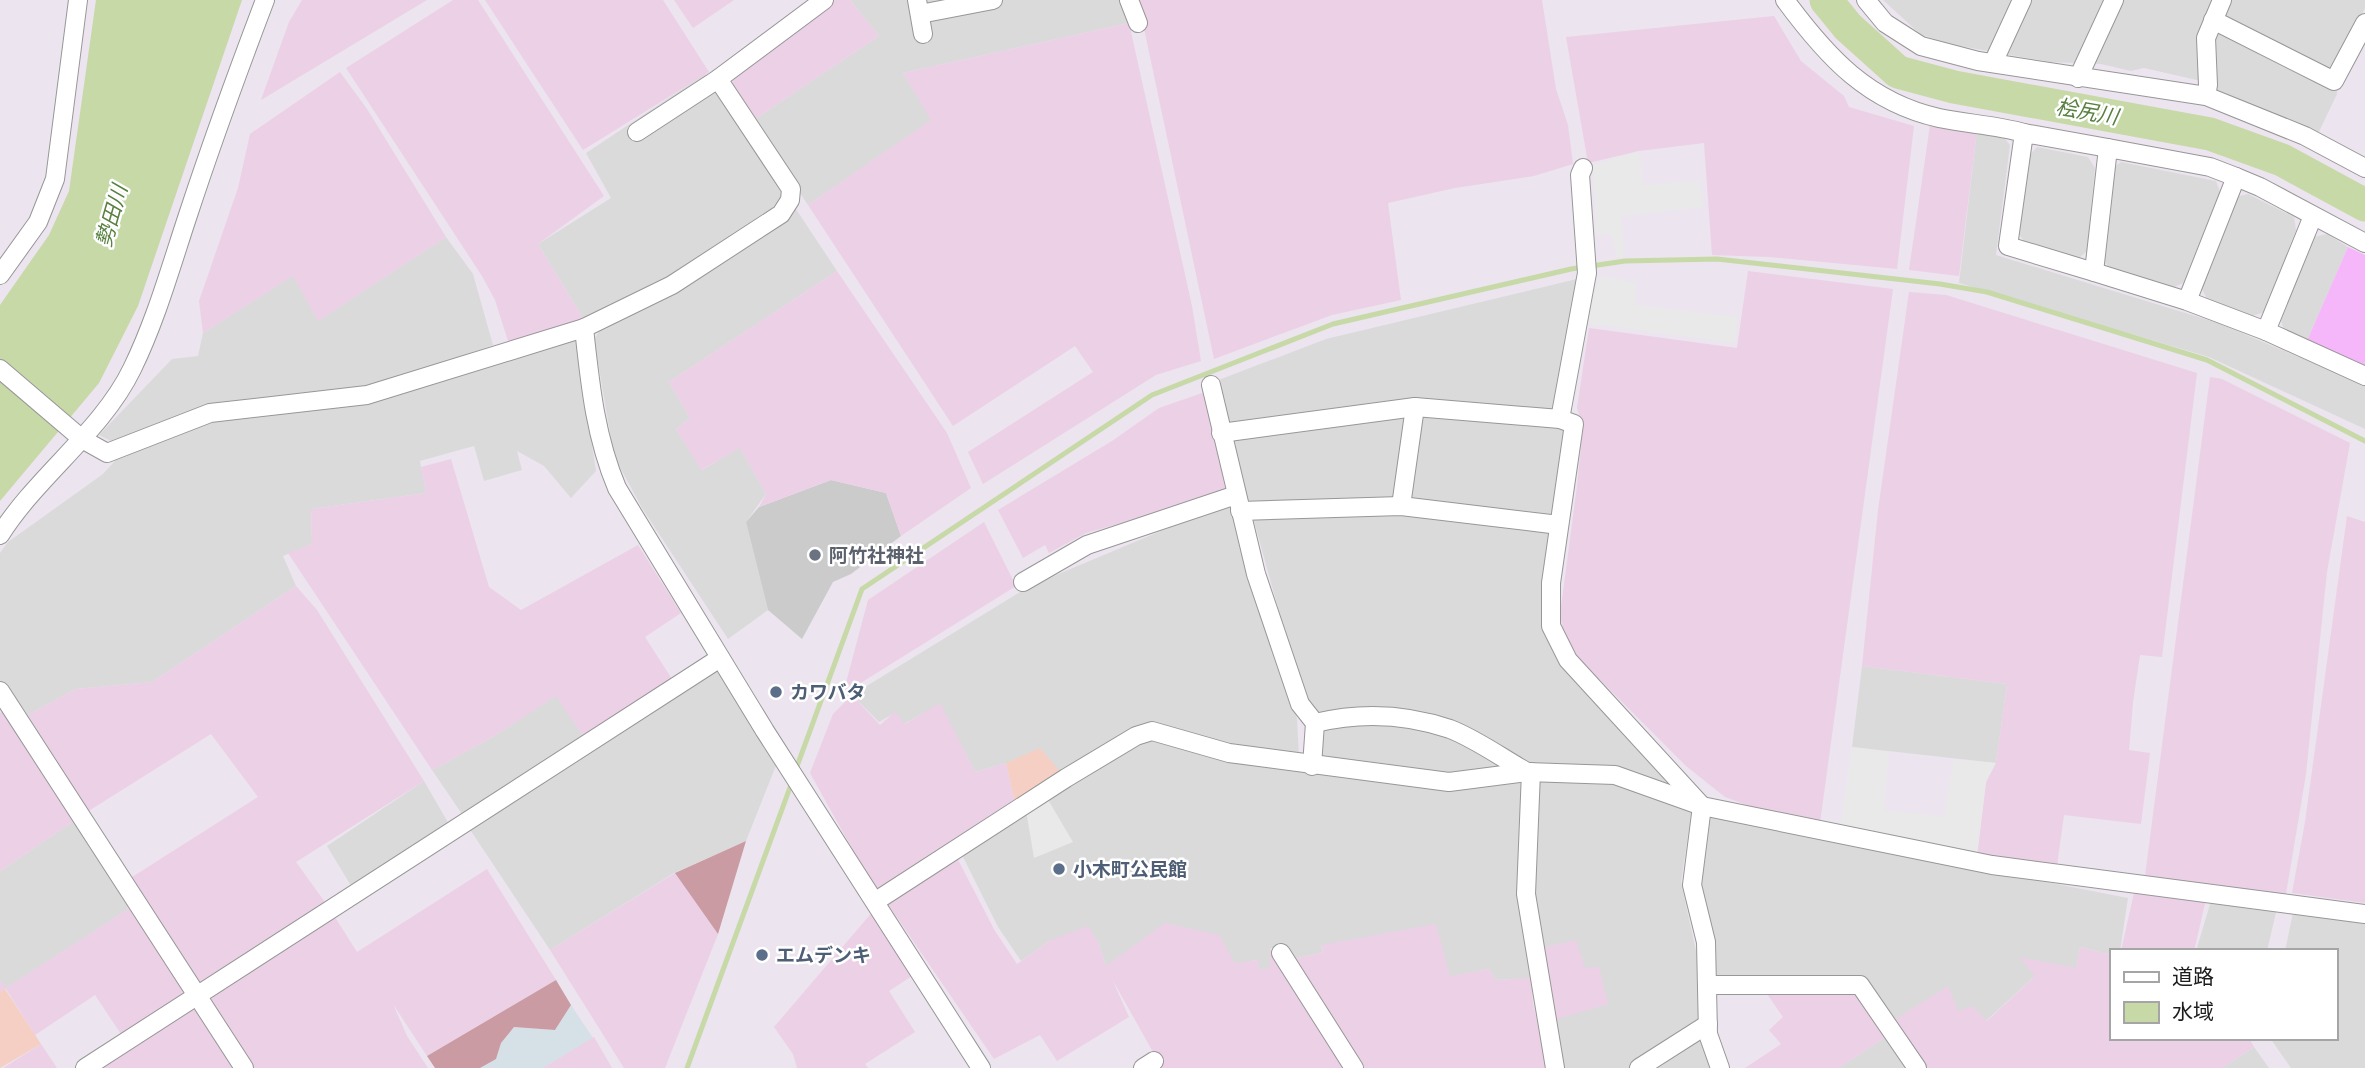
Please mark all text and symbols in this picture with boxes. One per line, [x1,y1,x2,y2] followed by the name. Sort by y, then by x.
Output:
[2054,95,2122,130] water label: 桧尻川
[92,180,133,250] water label: 勢田川
[829,544,924,567] place label: 阿竹社神社
[807,547,823,563] marker: 阿竹社神社
[790,681,866,704] place label: カワバタ
[768,684,784,700] marker: カワバタ
[1073,858,1187,881] place label: 小木町公民館
[1051,861,1067,877] marker: 小木町公民館
[776,944,871,967] place label: エムデンキ
[754,947,770,963] marker: エムデンキ
[2110,949,2337,1040] legend
[2172,965,2214,989] text: 道路
[2172,1000,2214,1024] text: 水域

